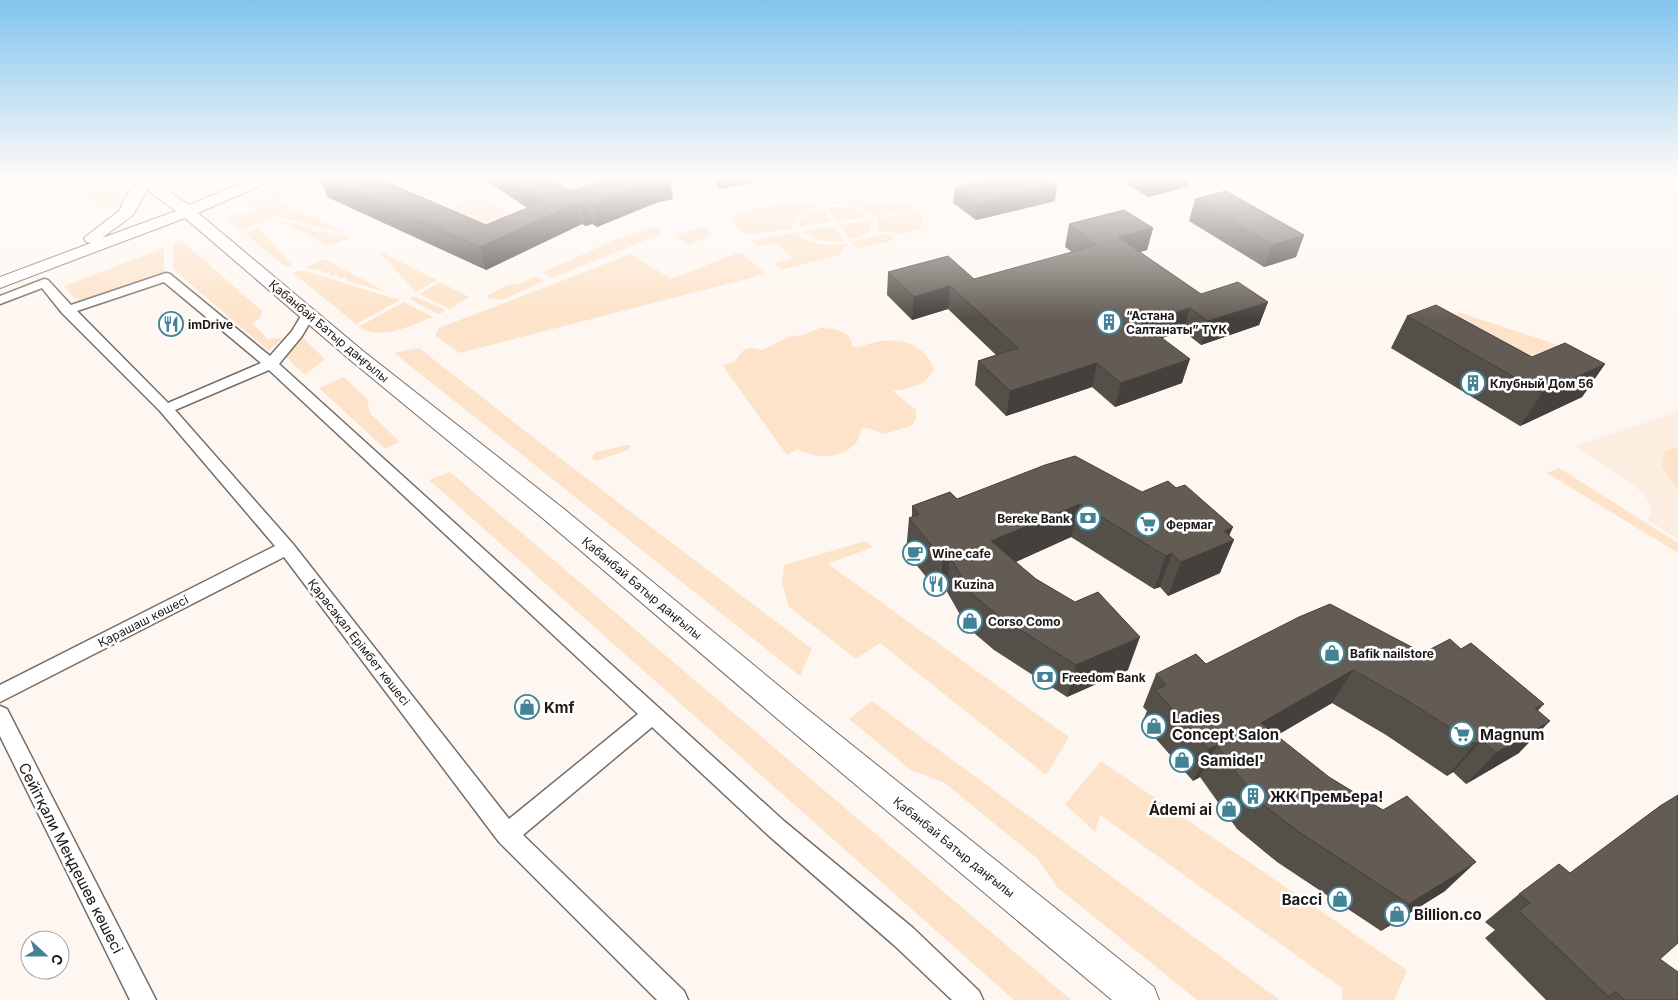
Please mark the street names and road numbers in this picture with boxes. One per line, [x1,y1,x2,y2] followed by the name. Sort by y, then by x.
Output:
[266,277,392,385] street label: Қабанбай Батыр даңғылы
[579,534,705,642] street label: Қабанбай Батыр даңғылы
[305,576,413,708] street label: Қарасақал Ерімбет көшесі
[95,592,191,650] street label: Қарашаш көшесі
[15,760,127,956] street label: Сейітқали Меңдешев көшесі
[890,793,1018,901] street label: Қабанбай Батыр даңғылы

